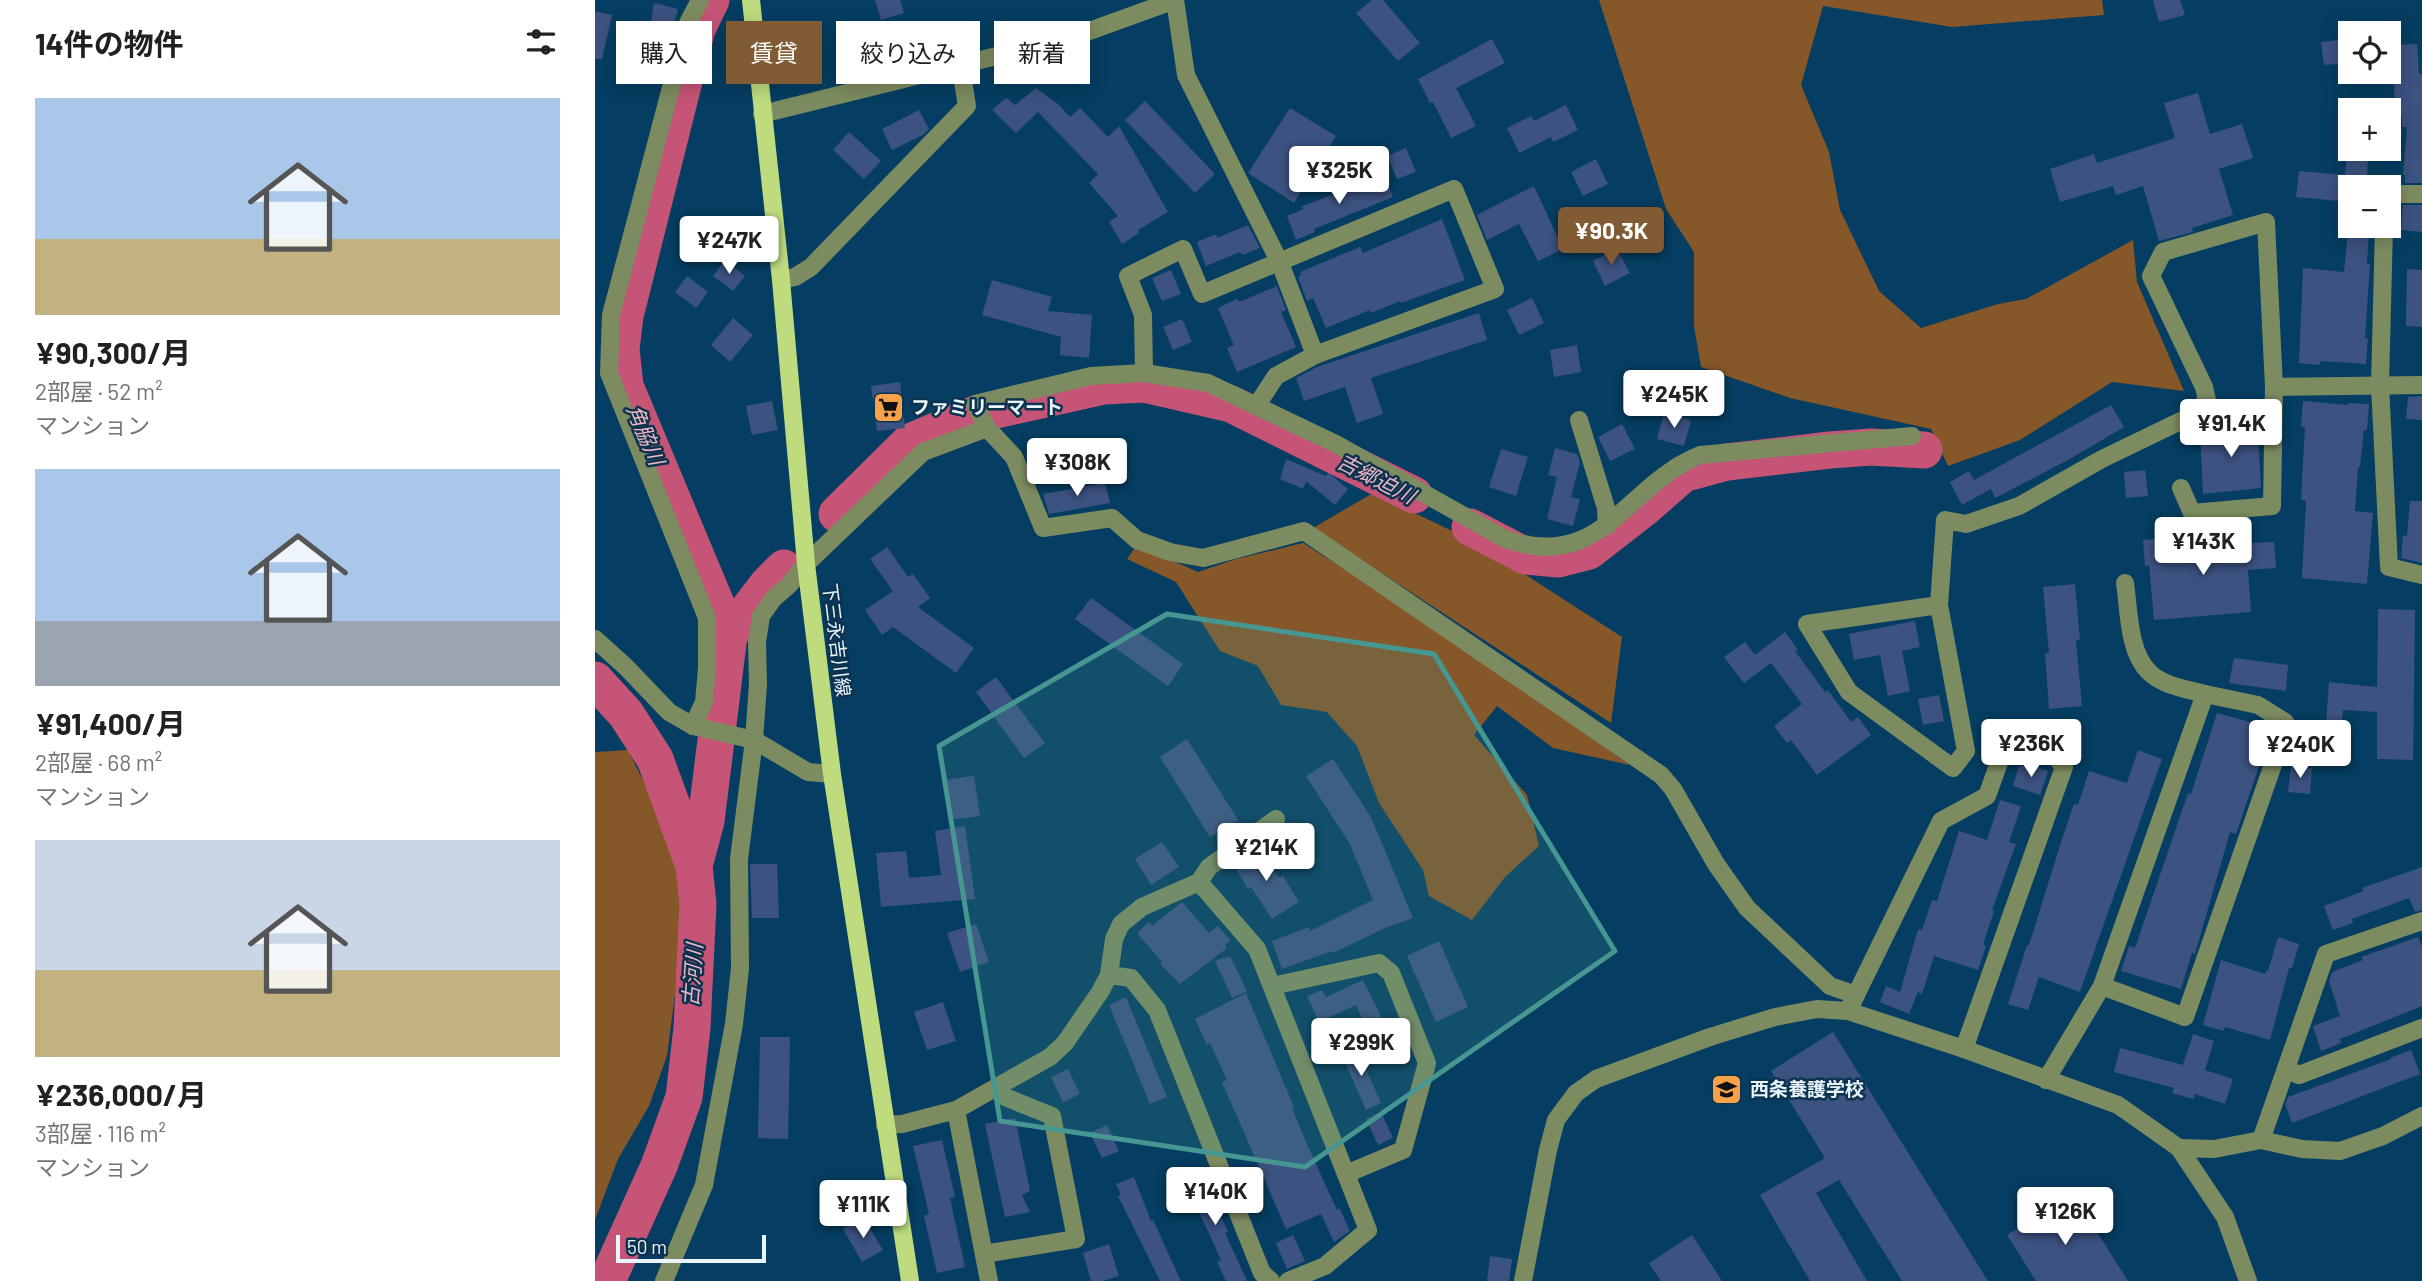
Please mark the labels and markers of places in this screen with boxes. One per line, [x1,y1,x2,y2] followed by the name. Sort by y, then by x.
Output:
[1290,146,1388,206] pin: ¥325K
[1554,208,1668,267] pin: ¥90.3K
[680,216,778,276] pin: ¥247K
[1625,370,1723,430] pin: ¥245K
[871,390,905,424] supermarket icon: ファミリーマート
[911,395,1063,418] place label: ファミリーマート
[2174,400,2288,459] pin: ¥91.4K
[1028,438,1126,498] pin: ¥308K
[2154,518,2252,577] pin: ¥143K
[1982,720,2080,779] pin: ¥236K
[2251,720,2349,780] pin: ¥240K
[1217,824,1315,883] pin: ¥214K
[1312,1018,1410,1078] pin: ¥299K
[1710,1072,1744,1106] school or university icon: 西条養護学校
[1750,1077,1864,1100] place label: 西条養護学校
[1166,1168,1264,1227] pin: ¥140K
[814,1180,912,1240] pin: ¥111K
[2016,1188,2114,1247] pin: ¥126K

